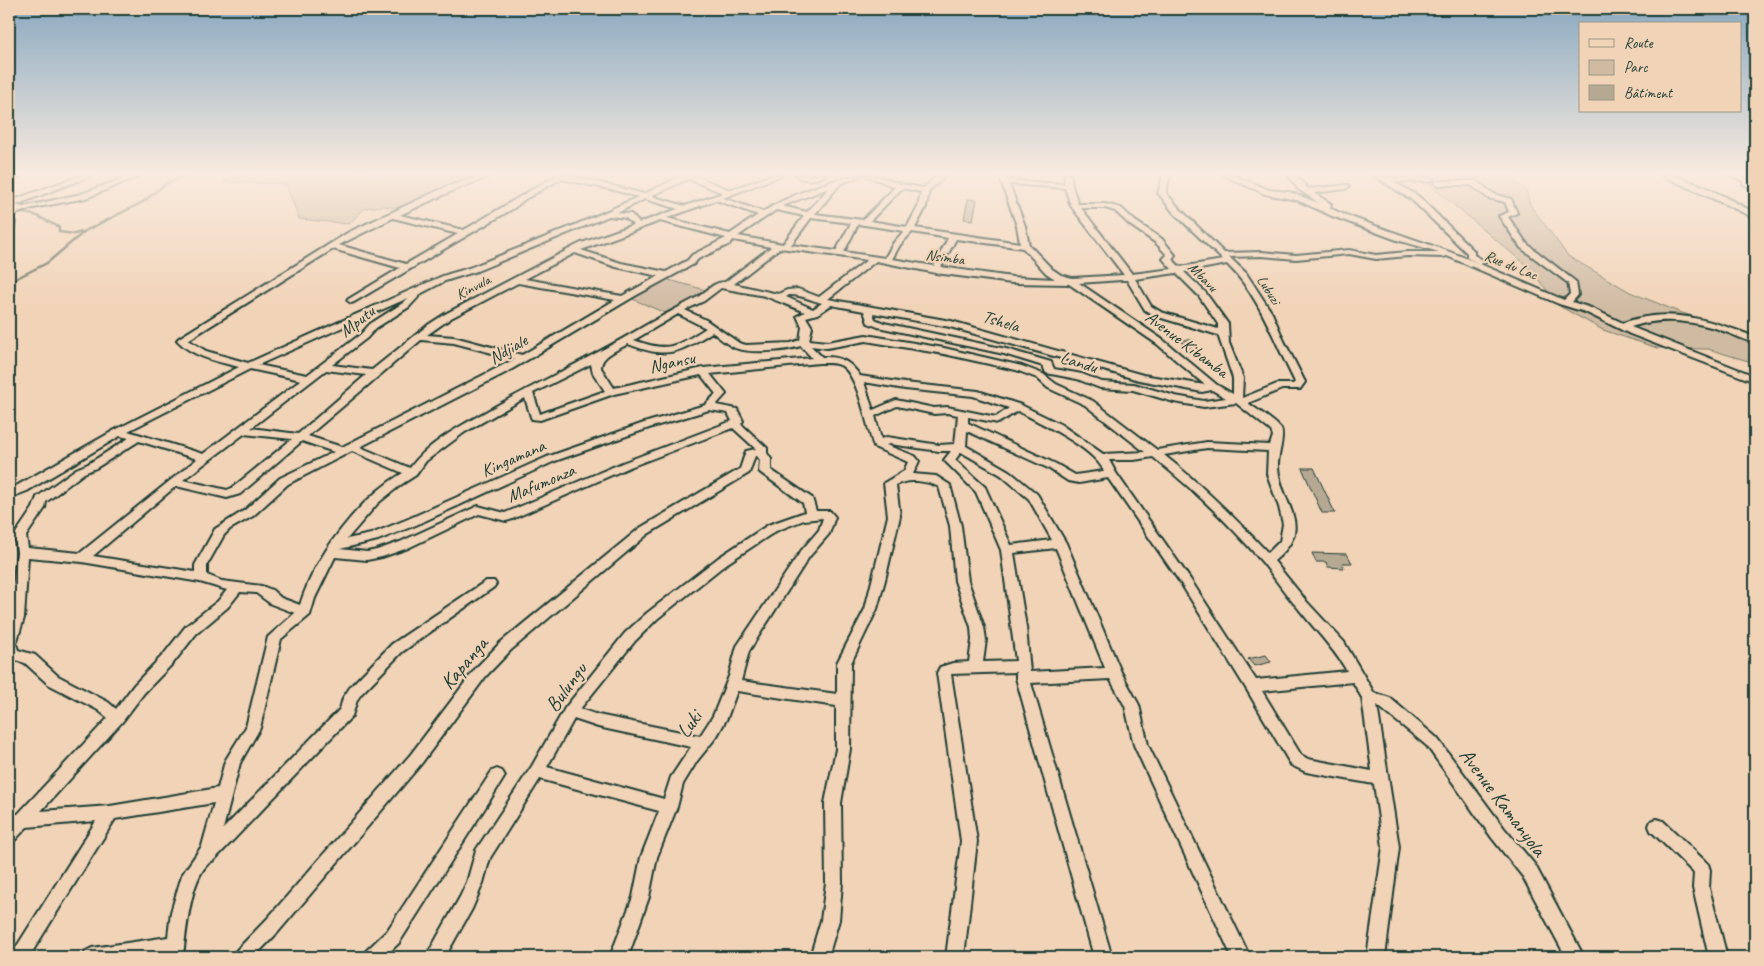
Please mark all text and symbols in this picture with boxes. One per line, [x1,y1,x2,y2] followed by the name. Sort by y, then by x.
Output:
[1579,22,1742,112] legend
[1624,34,1654,53] text: Route
[1624,58,1648,77] text: Parc
[1624,84,1674,103] text: Bâtiment
[924,245,966,270] street label: Nsimba
[1482,246,1541,285] street label: Rue du Lac
[1184,258,1223,297] street label: Mbavu
[453,270,495,304] street label: Kinvula
[1252,272,1286,310] street label: Lubuzi
[335,299,380,342] street label: Mputu
[980,305,1024,337] street label: Tshela
[1141,306,1234,383] street label: Avenue Kibamba
[485,329,532,369] street label: Ndjiale
[647,346,698,378] street label: Ngansu
[1058,346,1101,378] street label: Landu
[478,434,549,482] street label: Kingamana
[504,458,579,507] street label: Mafumonza
[435,630,495,695] street label: Kapanga
[539,656,593,717] street label: Bulungu
[670,703,709,743] street label: Luki
[1454,743,1553,863] street label: Avenue Kamanyola

